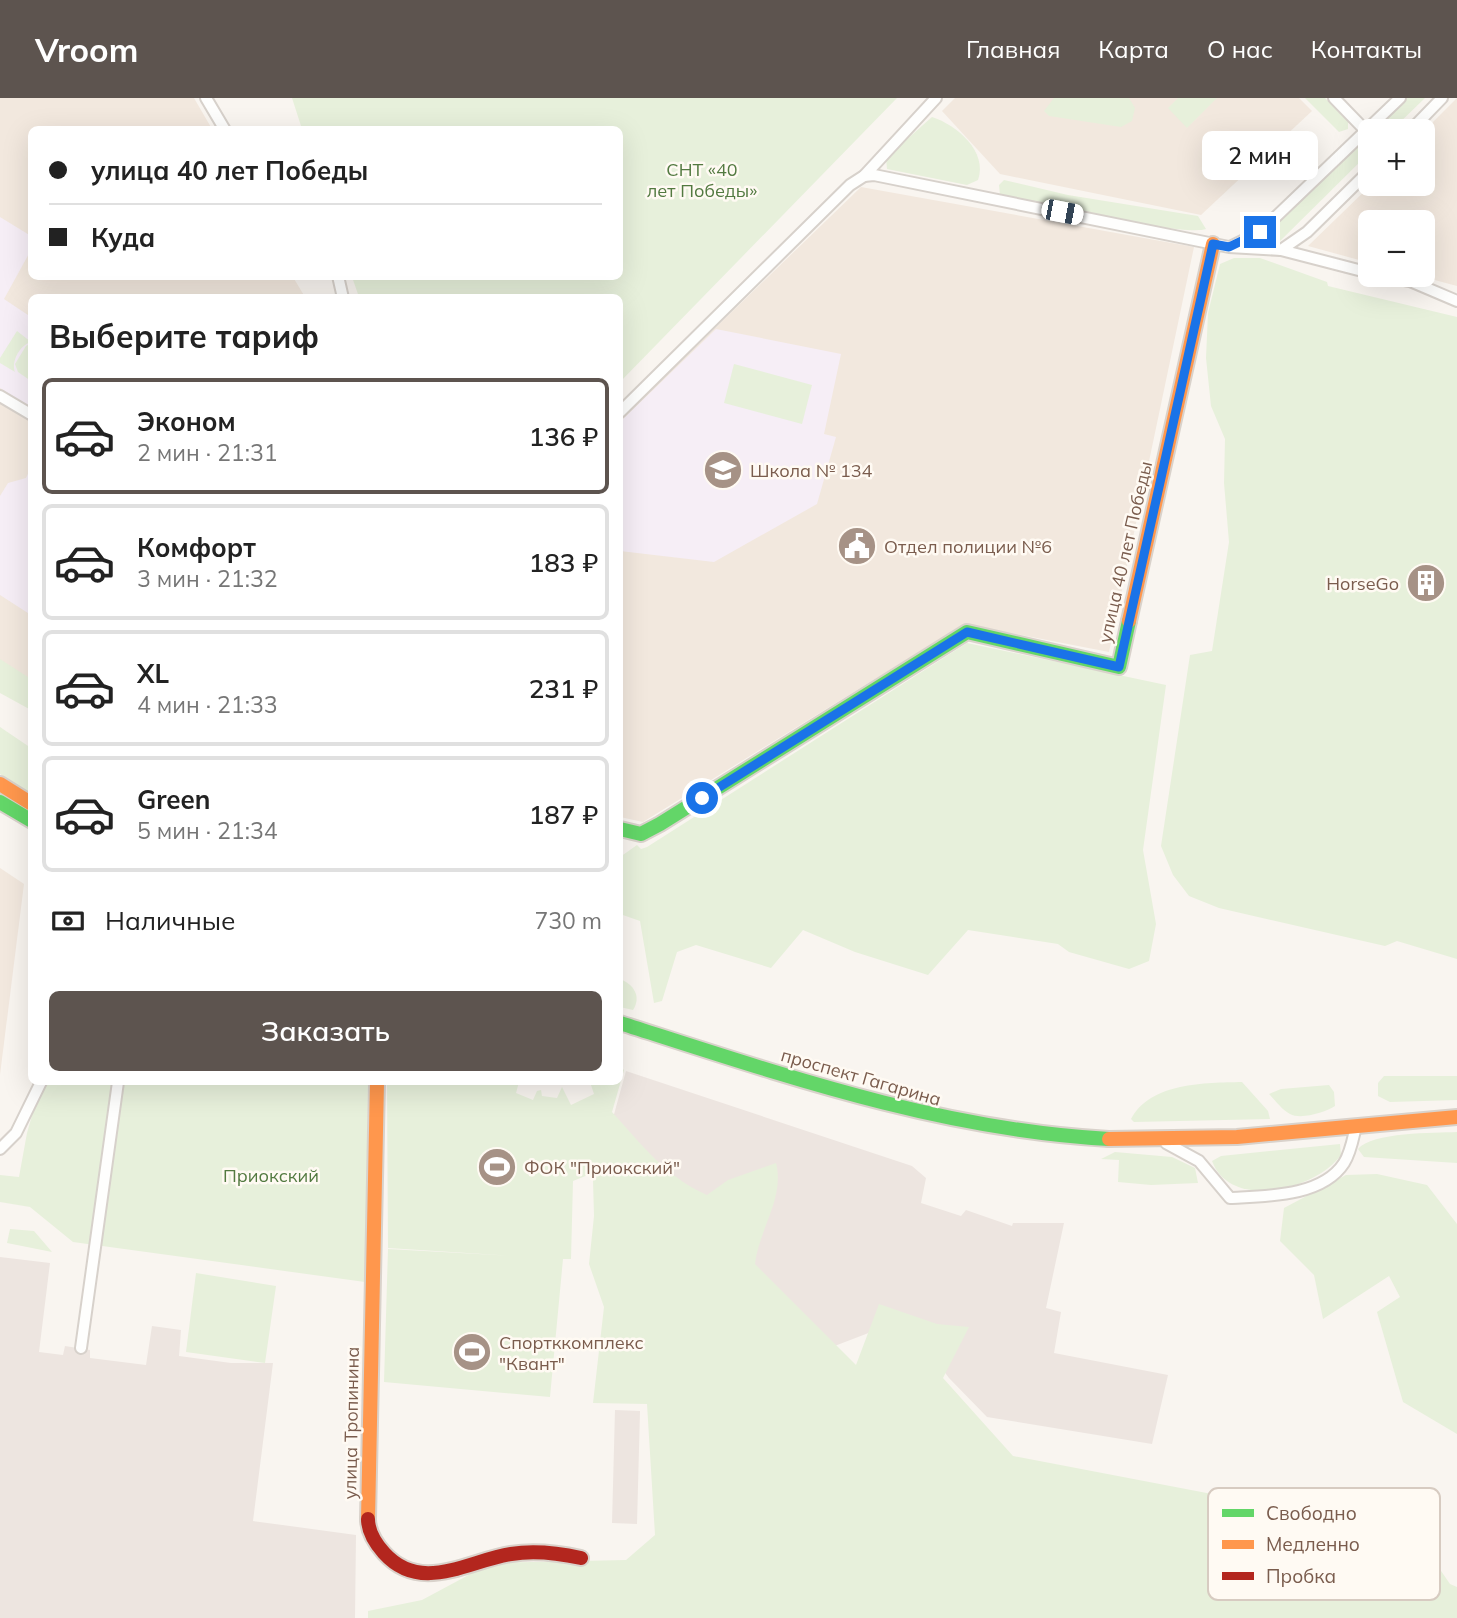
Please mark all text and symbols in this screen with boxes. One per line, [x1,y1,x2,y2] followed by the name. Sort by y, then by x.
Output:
[35,29,138,70] text: Vroom
[966,34,1060,64] text: Главная
[1098,34,1169,64] text: Карта
[1207,34,1273,64] text: О нас
[1311,34,1422,64] text: Контакты
[1358,119,1435,287] map controls
[1358,119,1435,196] button: +
[1202,130,1318,180] callout: 2 мин
[1228,141,1292,170] text: 2 мин
[91,154,368,187] text: улица 40 лет Победы
[647,158,757,202] park label: СНТ «40 лет Победы»
[1040,198,1085,226] car
[1358,210,1435,287] button: −
[1244,216,1276,248] route end
[91,221,155,254] text: Куда
[49,316,319,356] text: Выберите тариф
[53,405,116,468] icon: car
[137,405,236,438] text: Эконом
[529,420,598,453] text: 136 ₽
[137,438,277,467] text: 2 мин · 21:31
[702,449,744,491] school or university icon: Школа № 134
[750,459,873,482] place label: Школа № 134
[1093,459,1157,645] street label: улица 40 лет Победы
[836,525,878,567] public building icon: Отдел полиции №6
[53,531,116,594] icon: car
[137,531,256,564] text: Комфорт
[884,535,1052,558] place label: Отдел полиции №6
[529,546,598,579] text: 183 ₽
[1405,562,1447,604] building icon: HorseGo
[137,564,277,593] text: 3 мин · 21:32
[1326,572,1399,595] place label: HorseGo
[53,657,116,720] icon: car
[137,657,169,690] text: XL
[529,672,598,705] text: 231 ₽
[137,690,277,719] text: 4 мин · 21:33
[686,782,718,814] route start
[53,783,116,846] icon: car
[137,783,210,816] text: Green
[529,798,598,831] text: 187 ₽
[137,816,277,845] text: 5 мин · 21:34
[49,902,87,940] icon: cash
[105,904,235,937] text: Наличные
[534,906,602,935] text: 730 m
[49,991,602,1071] button: Заказать
[778,1043,944,1111] street label: проспект Гагарина
[476,1146,518,1188] sports icon: ФОК "Приокский"
[524,1156,680,1179] place label: ФОК "Приокский"
[223,1164,319,1187] park label: Приокский
[451,1331,493,1373] sports icon: Спортккомплекс "Квант"
[499,1331,644,1375] place label: Спортккомплекс "Квант"
[338,1346,364,1500] street label: улица Тропинина
[1208,1488,1440,1600] legend
[1266,1501,1357,1525] text: Свободно
[1266,1532,1360,1556] text: Медленно
[1266,1564,1336,1588] text: Пробка

